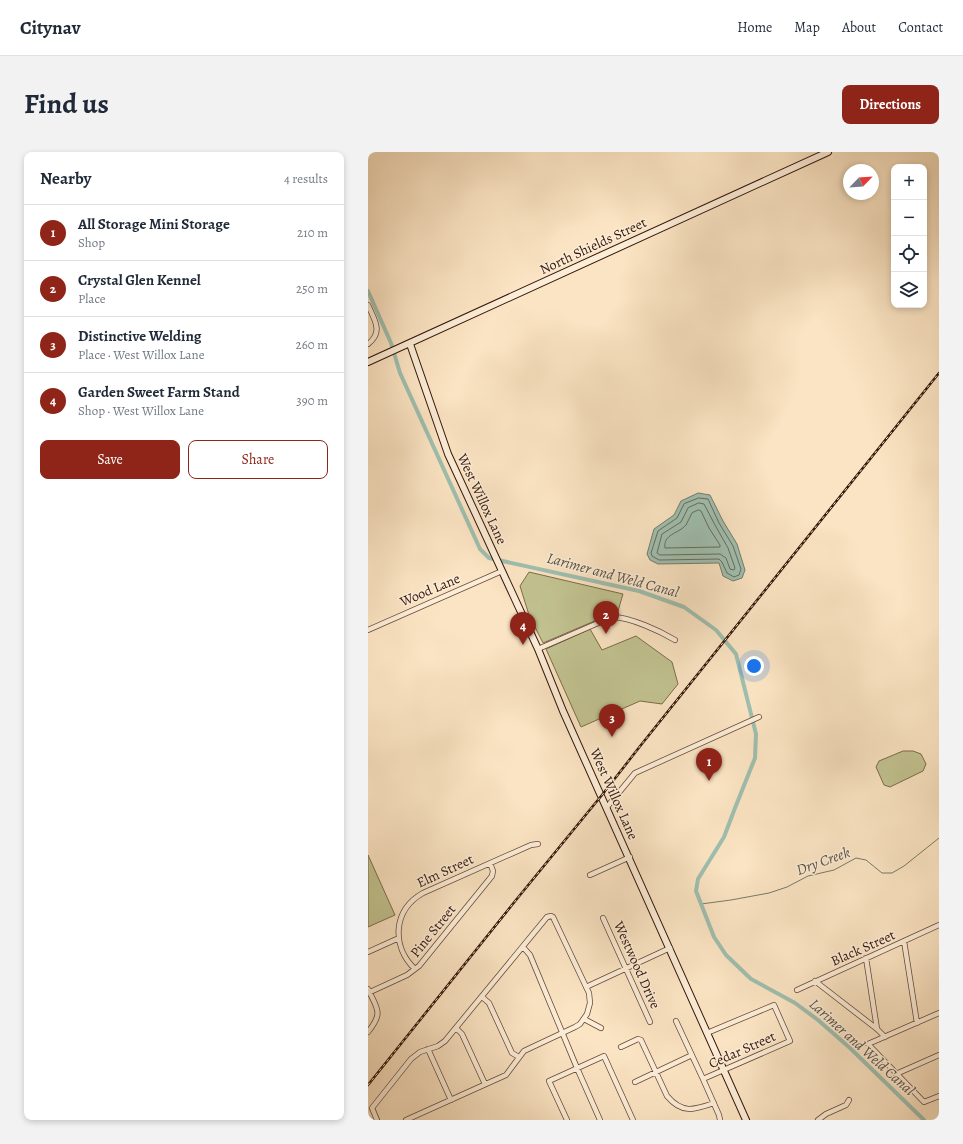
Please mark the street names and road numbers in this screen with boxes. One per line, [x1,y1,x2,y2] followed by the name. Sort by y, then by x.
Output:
[537,213,650,279] street label: North Shields Street
[452,450,511,548] street label: West Willox Lane
[396,569,463,612] street label: Wood Lane
[585,744,643,843] street label: West Willox Lane
[414,849,477,892] street label: Elm Street
[406,900,460,961] street label: Pine Street
[609,917,665,1012] street label: Westwood Drive
[828,925,898,971] street label: Black Street
[706,1027,779,1073] street label: Cedar Street

